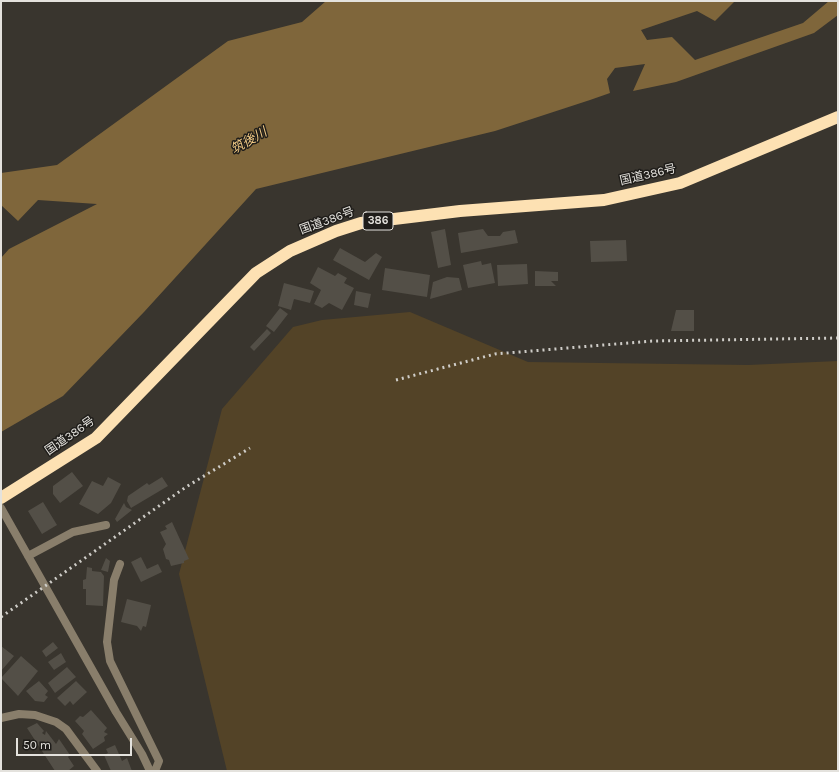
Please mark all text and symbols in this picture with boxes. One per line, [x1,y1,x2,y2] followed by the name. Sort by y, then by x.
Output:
[228,124,270,158] water label: 筑後川
[618,162,678,188] street label: 国道386号
[298,204,356,238] street label: 国道386号
[363,212,393,230] road number: 386
[42,414,98,458] street label: 国道386号
[18,730,134,756] scale bar
[23,738,51,752] text: 50 m

